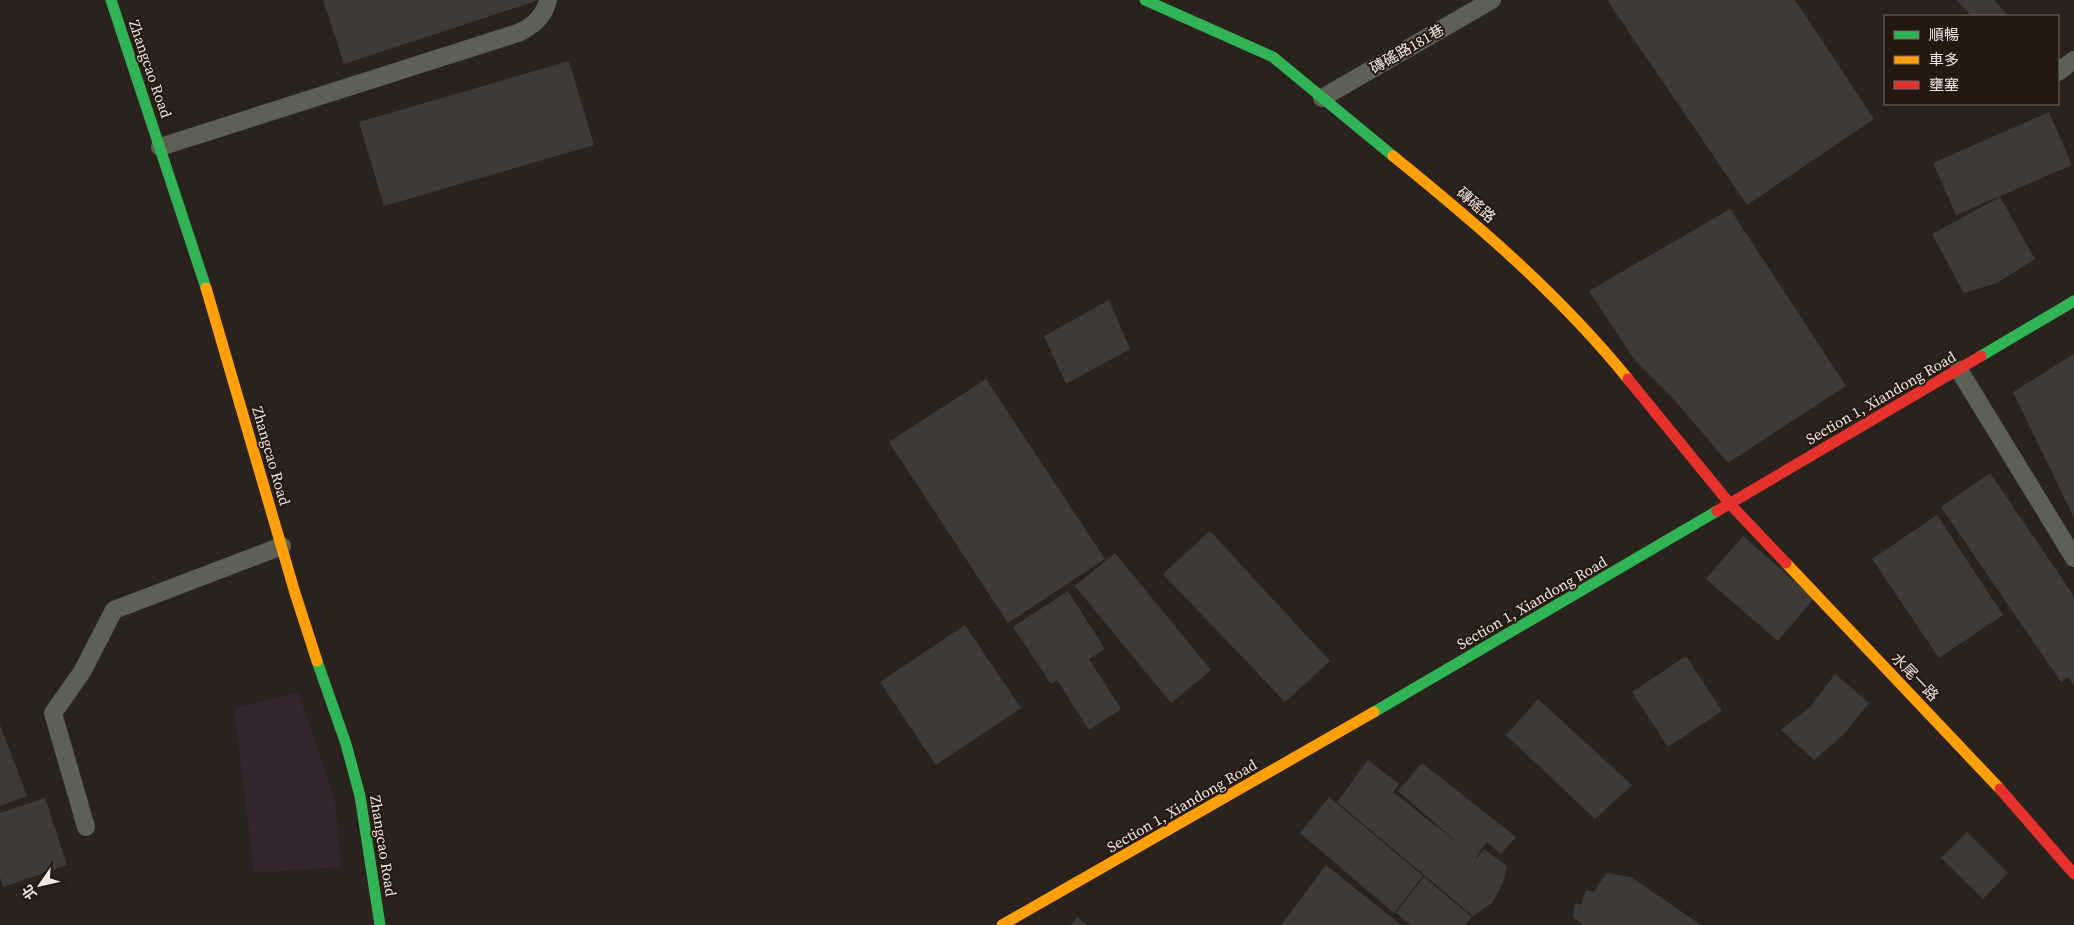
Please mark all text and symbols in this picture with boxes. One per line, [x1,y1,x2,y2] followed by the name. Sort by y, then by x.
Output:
[1884,15,2059,105] legend
[124,17,177,121] street label: Zhangcao Road
[1366,19,1448,78] street label: 磚磘路181巷
[1929,24,1959,45] text: 順暢
[1929,49,1959,70] text: 車多
[1929,74,1959,95] text: 壅塞
[1452,182,1500,227] street label: 磚磘路
[1802,346,1960,449] street label: Section 1, Xiandong Road
[247,404,296,508] street label: Zhangcao Road
[1453,551,1611,654] street label: Section 1, Xiandong Road
[1887,648,1944,706] street label: 水尾一路
[1103,754,1261,857] street label: Section 1, Xiandong Road
[365,794,402,899] street label: Zhangcao Road
[15,860,65,910] north arrow
[17,881,41,904] text: 北

